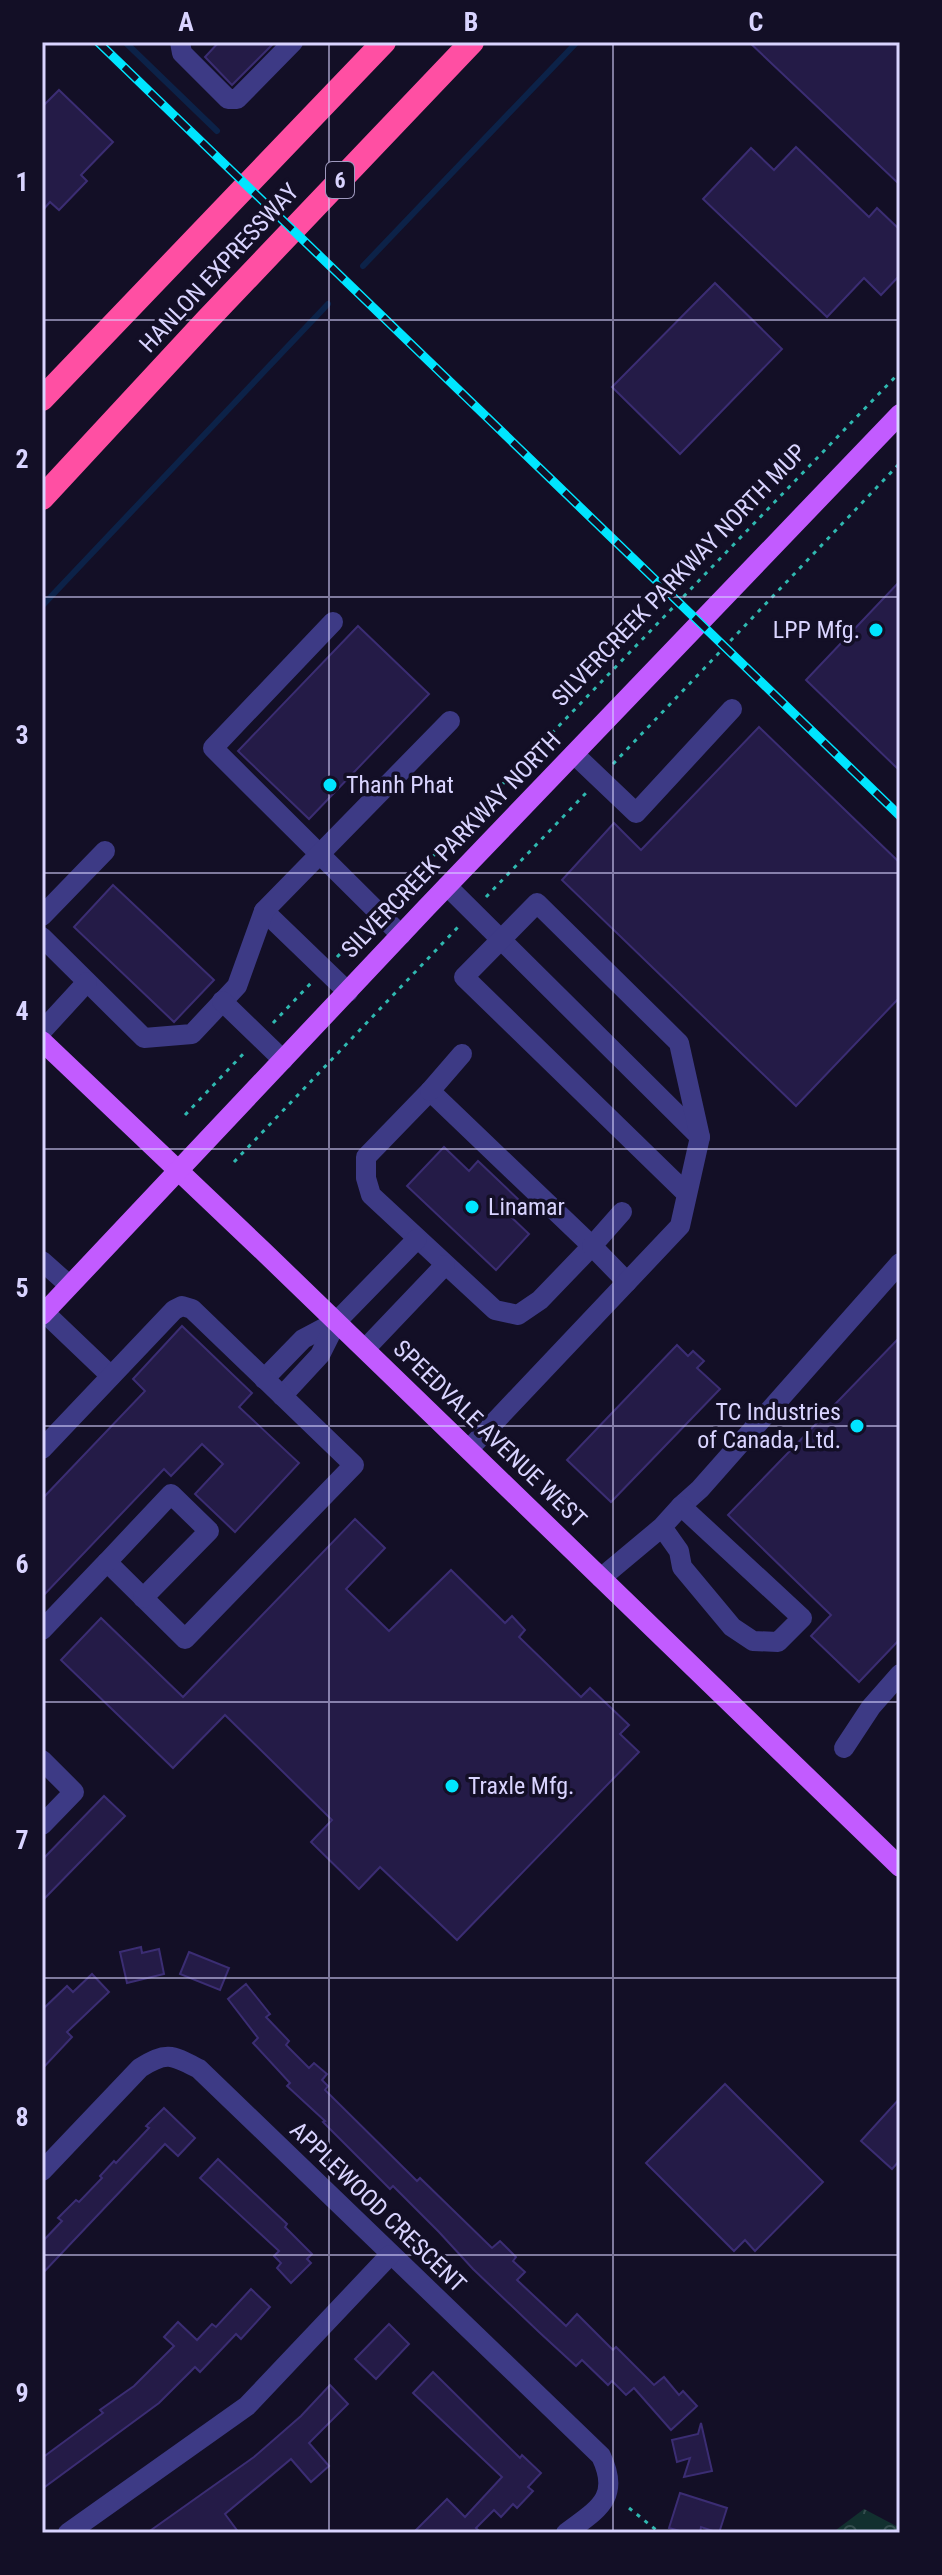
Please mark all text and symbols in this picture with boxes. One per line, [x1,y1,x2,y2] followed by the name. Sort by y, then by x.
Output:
[178,7,194,37] text: A
[464,7,478,37] text: B
[749,7,764,37] text: C
[326,162,354,198] road number: 6
[15,167,29,197] text: 1
[134,178,305,358] street label: HANLON EXPRESSWAY
[546,438,812,712] street label: SILVERCREEK PARKWAY NORTH MUP
[15,444,29,474] text: 2
[773,616,860,644] place label: LPP Mfg.
[867,621,885,639] marker: LPP Mfg.
[15,720,29,750] text: 3
[336,726,566,964] street label: SILVERCREEK PARKWAY NORTH
[346,771,454,799] place label: Thanh Phat
[321,776,339,794] marker: Thanh Phat
[15,996,29,1026] text: 4
[488,1193,565,1221] place label: Linamar
[463,1198,481,1216] marker: Linamar
[15,1273,29,1303] text: 5
[388,1335,592,1533] street label: SPEEDVALE AVENUE WEST
[697,1398,841,1454] place label: TC Industries of Canada, Ltd.
[848,1417,866,1435] marker: TC Industries of Canada, Ltd.
[15,1549,29,1579] text: 6
[468,1772,574,1800] place label: Traxle Mfg.
[443,1777,461,1795] marker: Traxle Mfg.
[15,1825,29,1855] text: 7
[15,2102,29,2132] text: 8
[284,2116,472,2298] street label: APPLEWOOD CRESCENT
[15,2378,29,2408] text: 9

